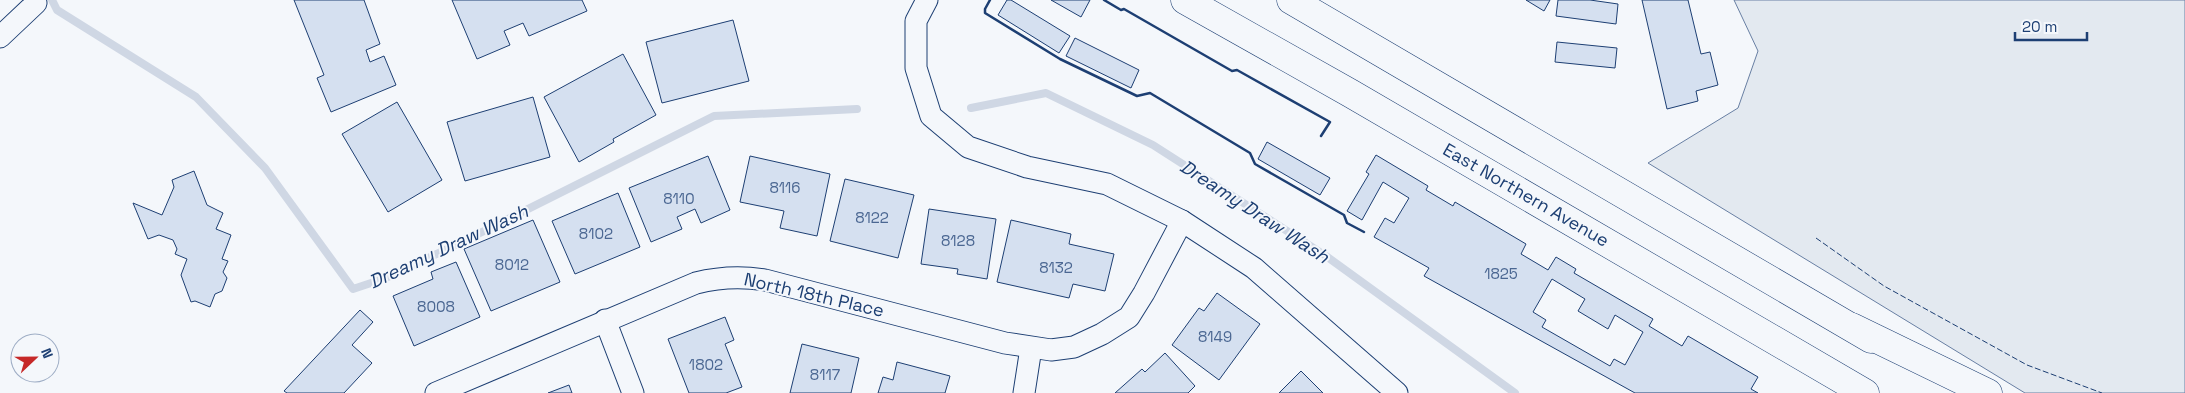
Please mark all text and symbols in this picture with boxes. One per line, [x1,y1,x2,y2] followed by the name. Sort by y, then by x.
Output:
[2015,10,2088,42] scale bar
[2022,17,2057,36] text: 20 m
[1439,138,1614,252] street label: East Northern Avenue
[1175,154,1335,269] water label: Dreamy Draw Wash
[769,178,801,197] house number: 8116
[663,189,695,208] house number: 8110
[364,198,532,294] water label: Dreamy Draw Wash
[855,208,889,227] house number: 8122
[579,224,613,243] house number: 8102
[941,231,975,250] house number: 8128
[495,255,529,274] house number: 8012
[1039,258,1073,277] house number: 8132
[1484,264,1518,283] house number: 1825
[742,267,886,322] street label: North 18th Place
[417,297,455,316] house number: 8008
[1198,327,1232,346] house number: 8149
[10,333,60,383] north arrow
[37,345,57,361] text: N
[689,355,723,374] house number: 1802
[810,365,840,384] house number: 8117

